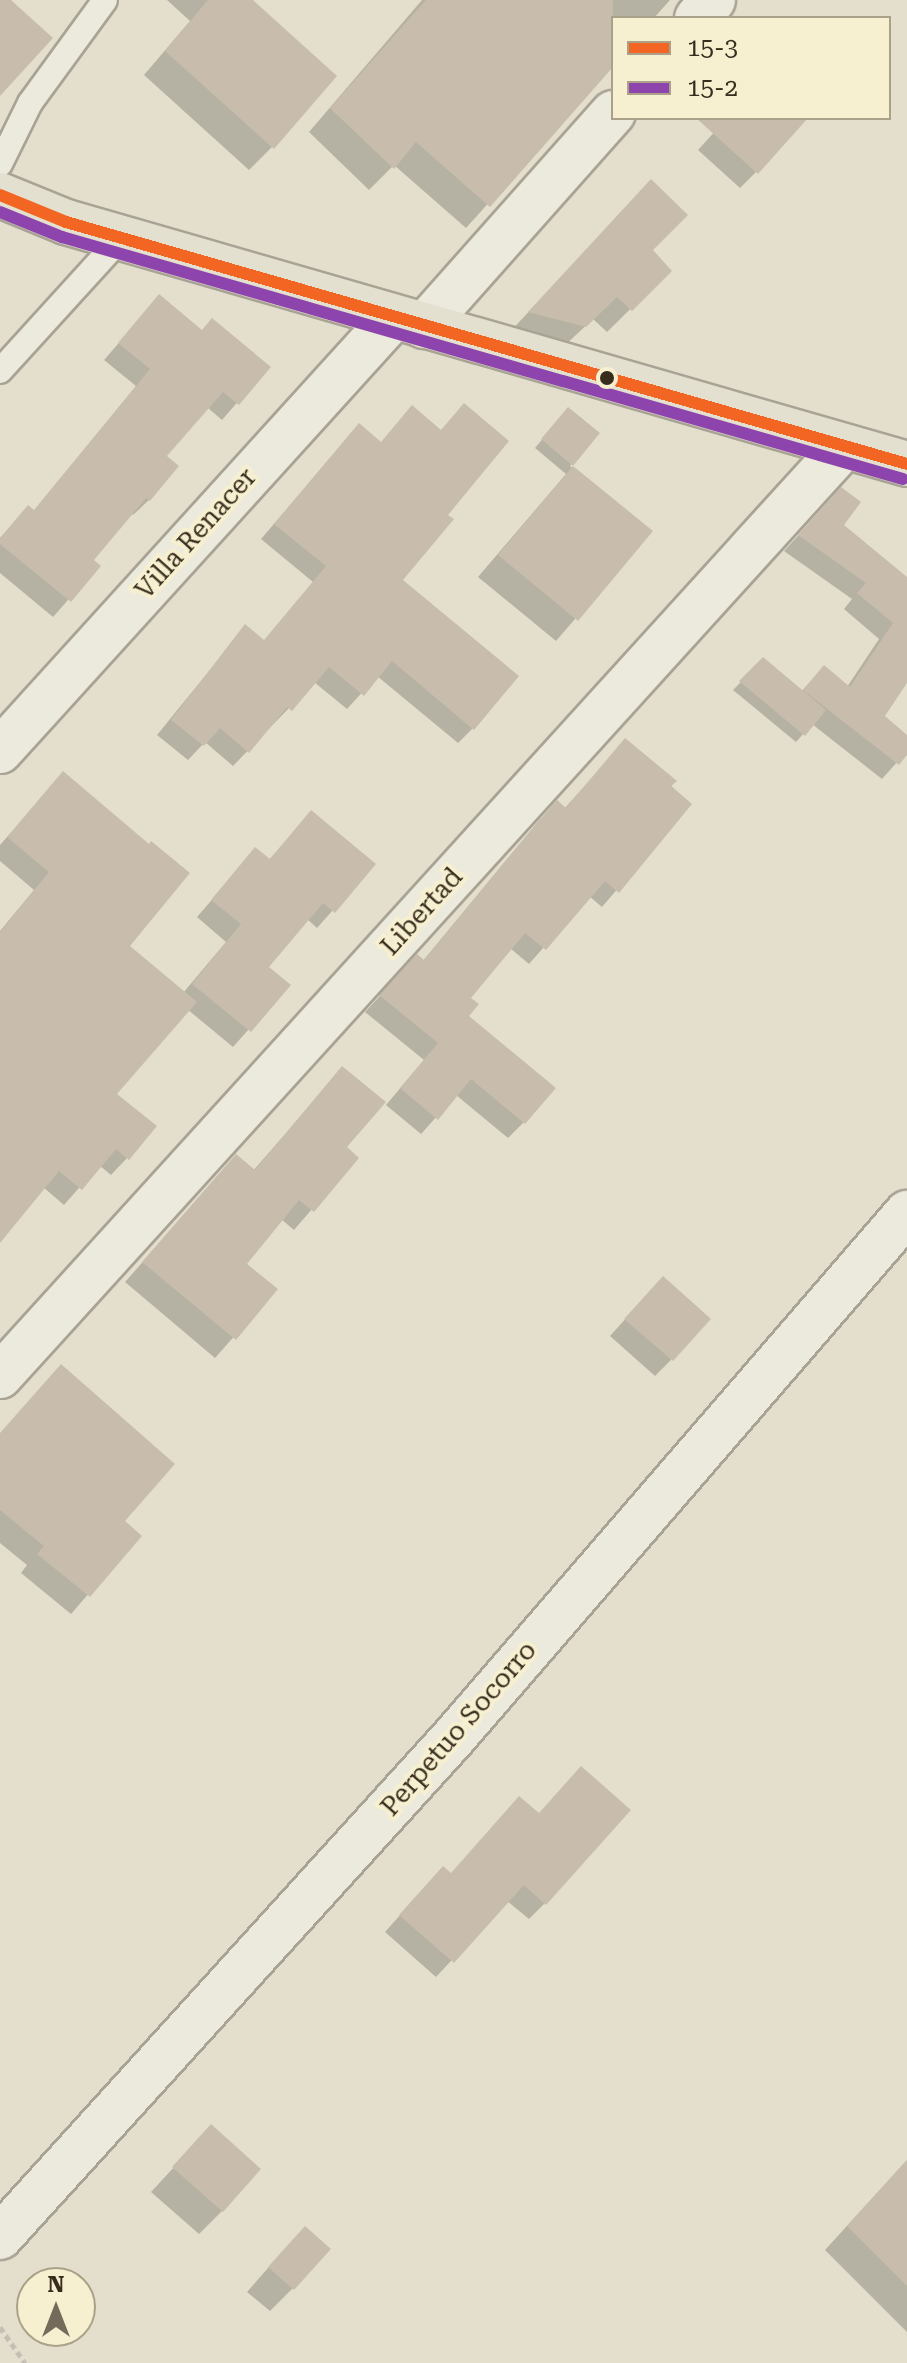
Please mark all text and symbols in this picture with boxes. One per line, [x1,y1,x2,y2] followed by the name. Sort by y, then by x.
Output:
[611,16,891,120] legend
[687,34,738,62] text: 15-3
[687,74,738,102] text: 15-2
[599,370,615,386] unlabelled marker
[129,462,263,606] street label: Villa Renacer
[375,862,469,962] street label: Libertad
[375,1635,543,1823] street label: Perpetuo Socorro
[16,2267,96,2347] north arrow
[48,2272,64,2297] text: N

